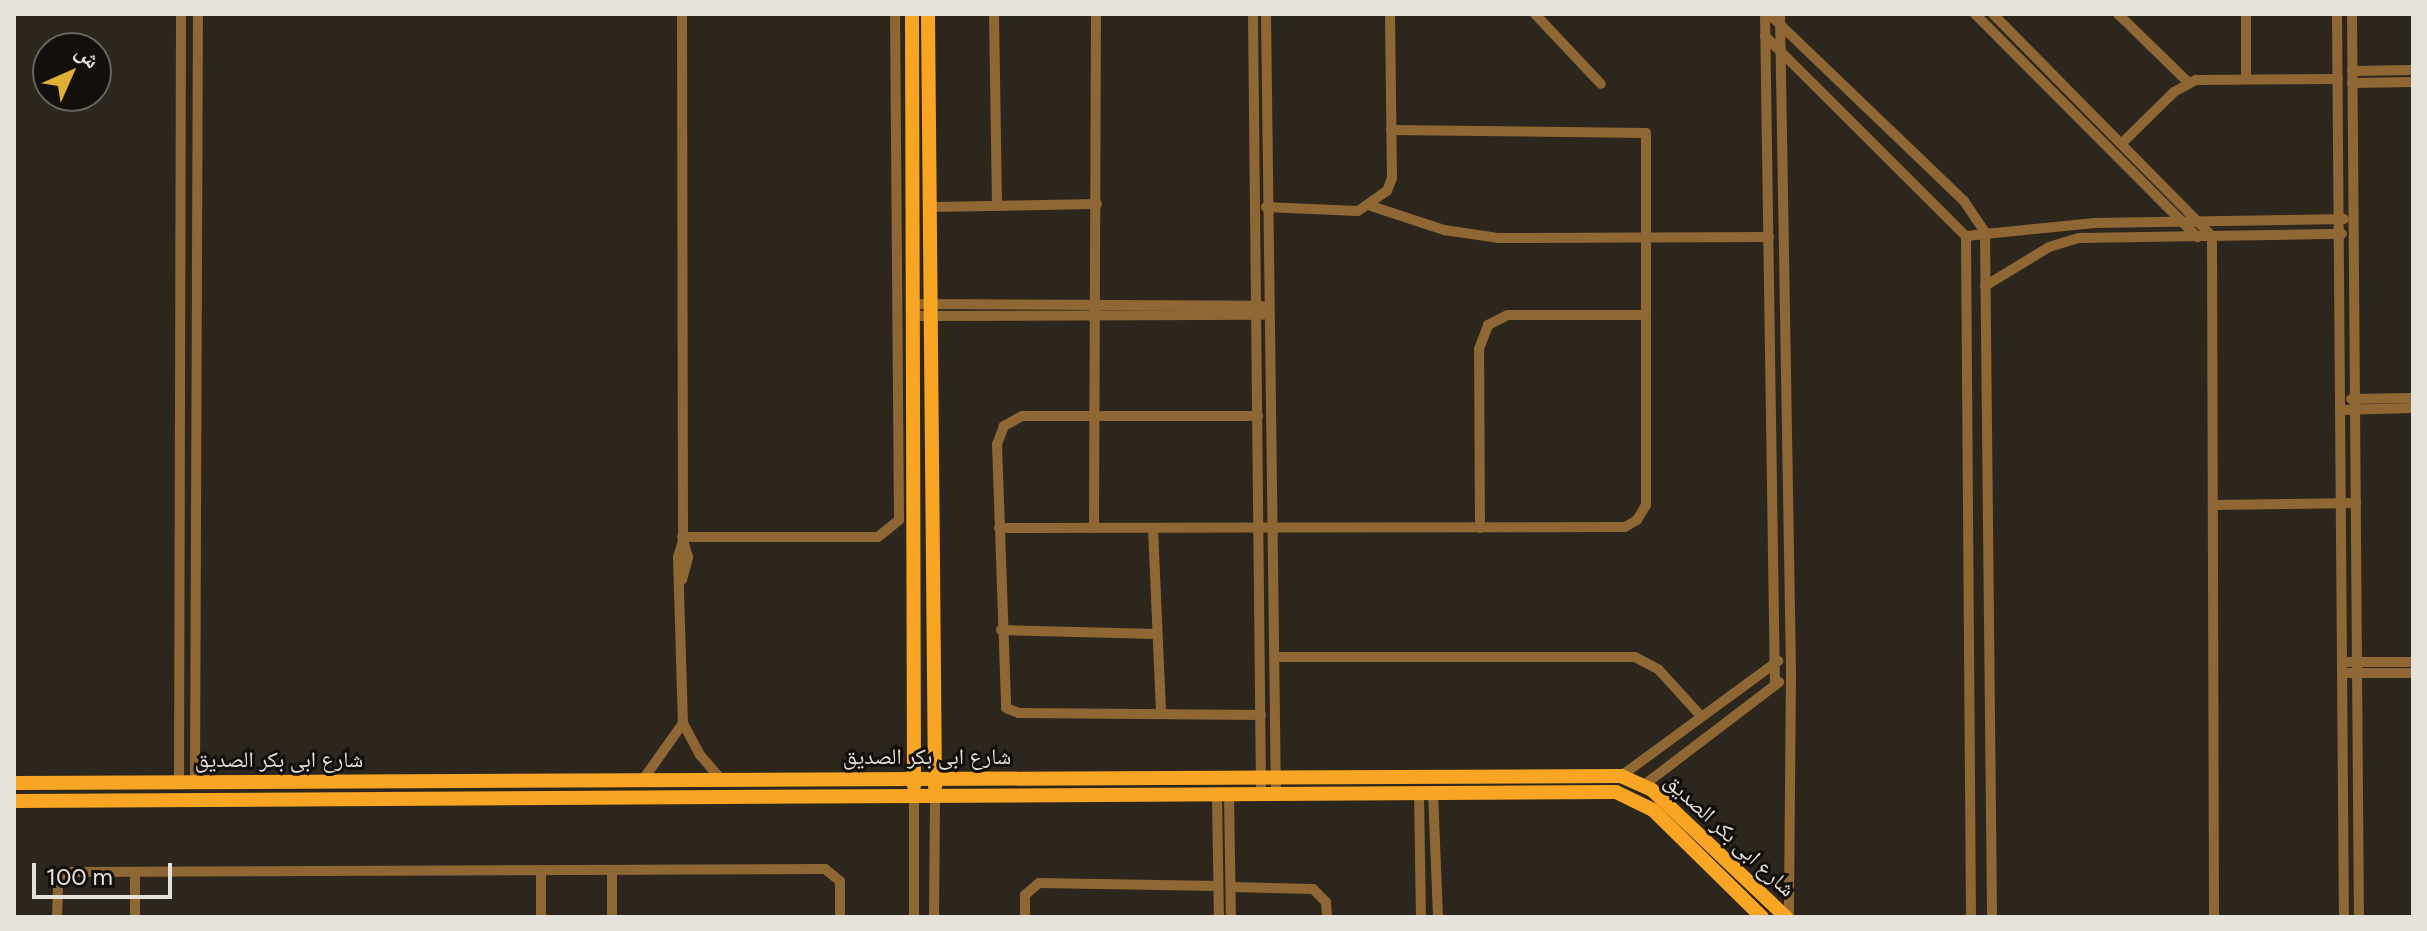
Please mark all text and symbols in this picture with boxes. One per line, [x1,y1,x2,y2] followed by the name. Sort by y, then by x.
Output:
[32,32,112,112] north arrow
[70,38,106,74] text: ش
[843,744,1011,770] street label: شارع ابى بكر الصديق
[195,747,363,773] street label: شارع ابى بكر الصديق
[1659,768,1801,902] street label: شارع ابى بكر الصديق
[36,847,176,897] scale bar
[46,862,113,891] text: 100 m

